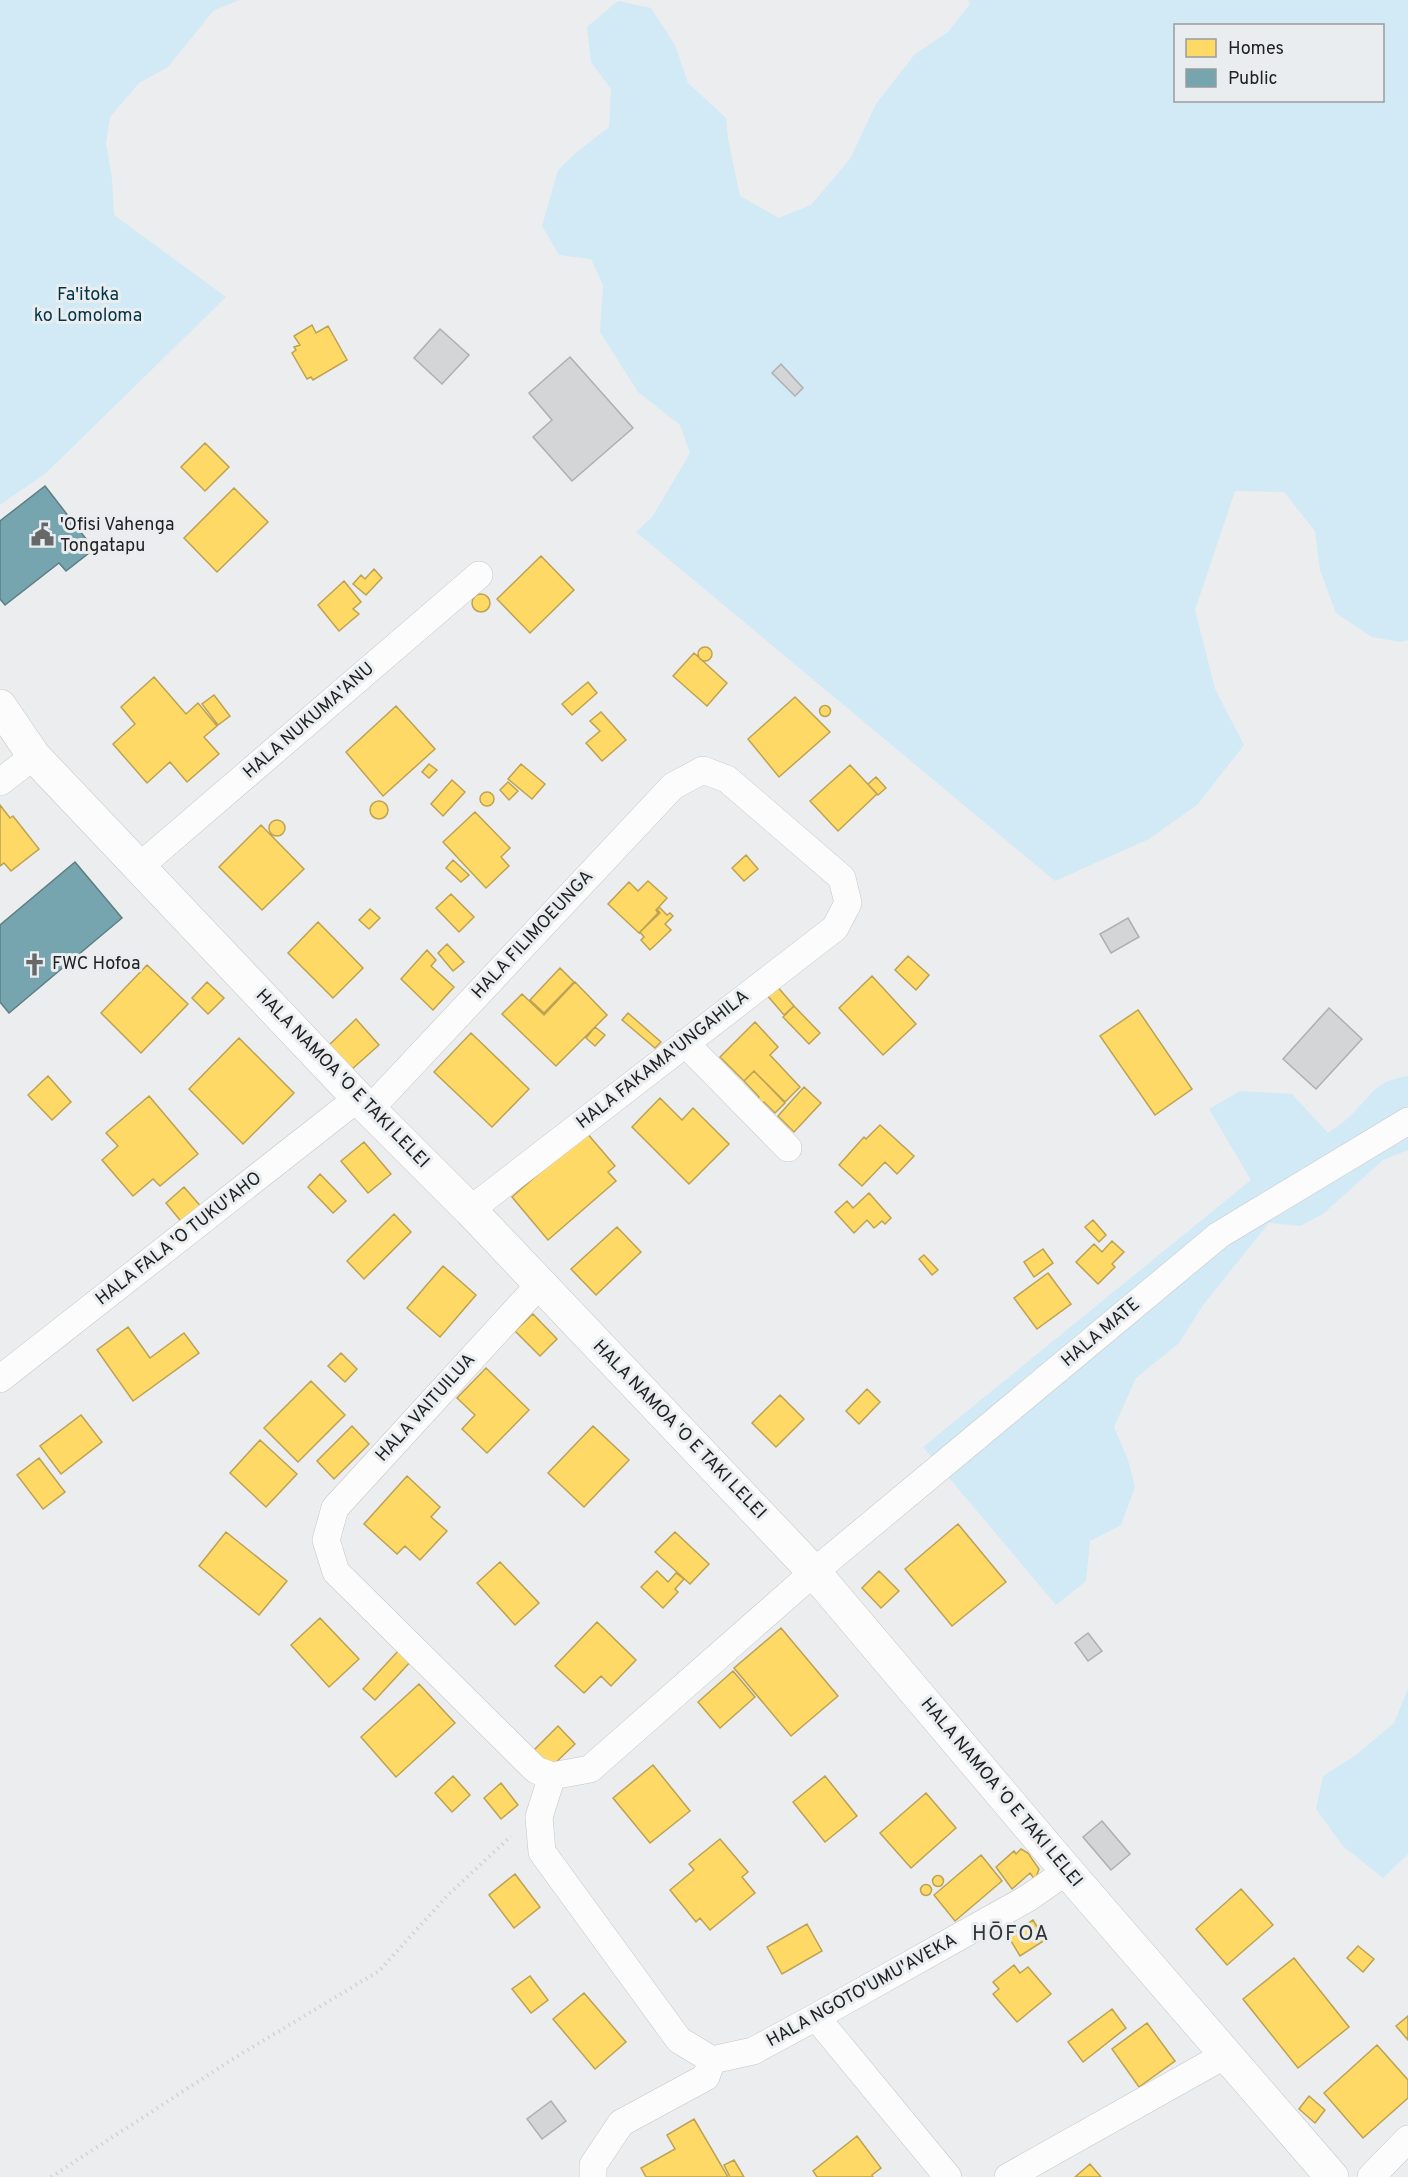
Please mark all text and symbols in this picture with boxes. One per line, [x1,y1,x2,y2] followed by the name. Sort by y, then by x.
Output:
[1174,24,1384,102] legend
[1228,38,1284,61] text: Homes
[1228,68,1278,91] text: Public
[34,284,142,328] park label: Fa'itoka ko Lomoloma
[60,514,174,558] place label: 'Ofisi Vahenga Tongatapu
[29,522,55,548] public building icon: 'Ofisi Vahenga Tongatapu
[239,658,379,784] street label: HALA NUKUMA'ANU
[467,866,599,1004] street label: HALA FILIMOEUNGA
[21,951,47,977] church icon: FWC Hofoa
[52,953,140,976] place label: FWC Hofoa
[250,985,434,1173] street label: HALA NAMOA 'O E TAKI LELEI
[572,985,754,1135] street label: HALA FAKAMA'UNGAHILA
[91,1167,267,1311] street label: HALA FALA 'O TUKU'AHO
[1057,1293,1145,1373] street label: HALA MATE
[587,1336,771,1524] street label: HALA NAMOA 'O E TAKI LELEI
[371,1349,481,1467] street label: HALA VAITUILUA
[915,1694,1087,1892] street label: HALA NAMOA 'O E TAKI LELEI
[972,1921,1050,1948] district label: HŌFOA
[763,1929,961,2053] street label: HALA NGOTO'UMU'AVEKA

